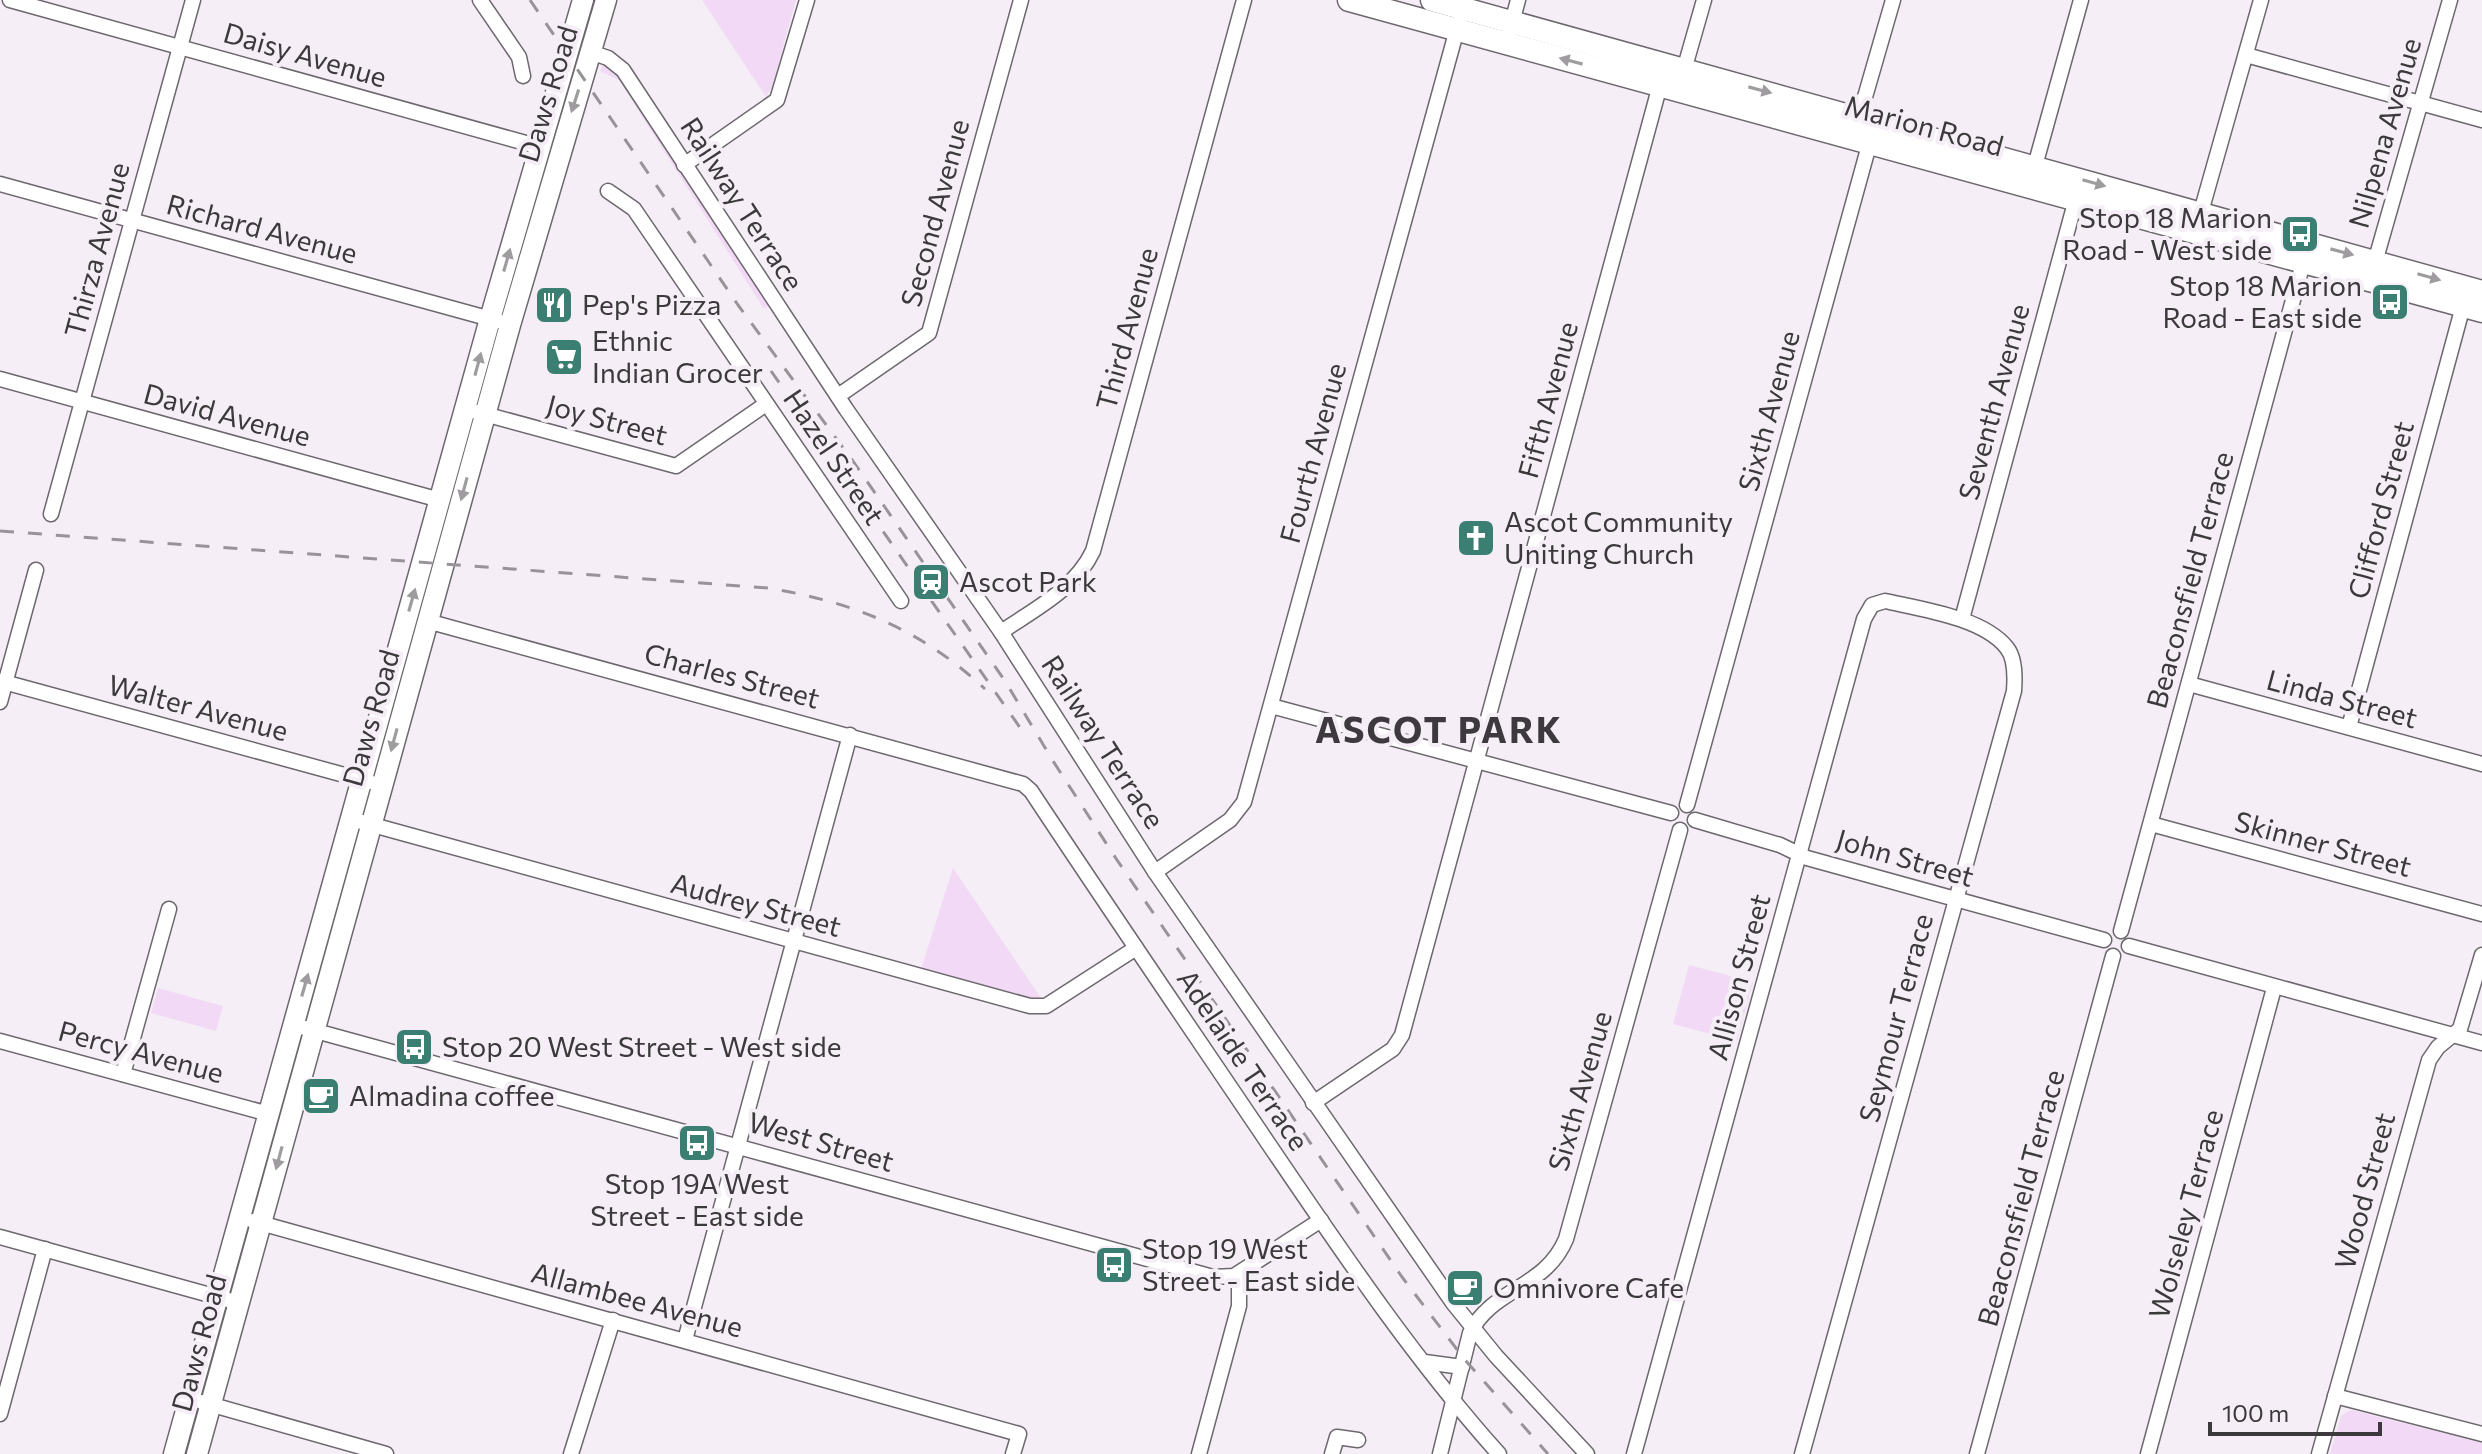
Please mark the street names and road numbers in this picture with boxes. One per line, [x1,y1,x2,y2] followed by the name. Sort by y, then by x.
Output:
[220,15,391,94] street label: Daisy Avenue
[510,21,584,166] street label: Daws Road
[2341,34,2427,232] street label: Nilpena Avenue
[1841,88,2007,163] street label: Marion Road
[674,110,812,297] street label: Railway Terrace
[893,115,975,310] street label: Second Avenue
[56,159,136,341] street label: Thirza Avenue
[163,186,361,270] street label: Richard Avenue
[1088,244,1164,414] street label: Third Avenue
[1951,300,2036,504] street label: Seventh Avenue
[1510,318,1584,482] street label: Fifth Avenue
[1730,327,1806,495] street label: Sixth Avenue
[1272,359,1352,547] street label: Fourth Avenue
[140,375,314,453] street label: David Avenue
[777,382,893,531] street label: Hazel Street
[543,387,671,451] street label: Joy Street
[2340,417,2420,602] street label: Clifford Street
[2138,448,2240,712] street label: Beaconsfield Terrace
[641,635,824,715] street label: Charles Street
[334,645,406,790] street label: Daws Road
[1035,648,1173,835] street label: Railway Terrace
[2263,662,2421,734] street label: Linda Street
[105,667,292,747] street label: Walter Avenue
[2231,803,2415,883] street label: Skinner Street
[1833,821,1978,893] street label: John Street
[667,865,845,943] street label: Audrey Street
[1700,890,1777,1064] street label: Allison Street
[1851,910,1939,1126] street label: Seymour Terrace
[1171,963,1317,1156] street label: Adelaide Terrace
[1540,1007,1618,1175] street label: Sixth Avenue
[55,1013,228,1089] street label: Percy Avenue
[1969,1066,2071,1330] street label: Beaconsfield Terrace
[744,1104,898,1178] street label: West Street
[2141,1105,2229,1322] street label: Wolseley Terrace
[2327,1109,2401,1273] street label: Wood Street
[528,1254,747,1344] street label: Allambee Avenue
[163,1270,233,1415] street label: Daws Road

